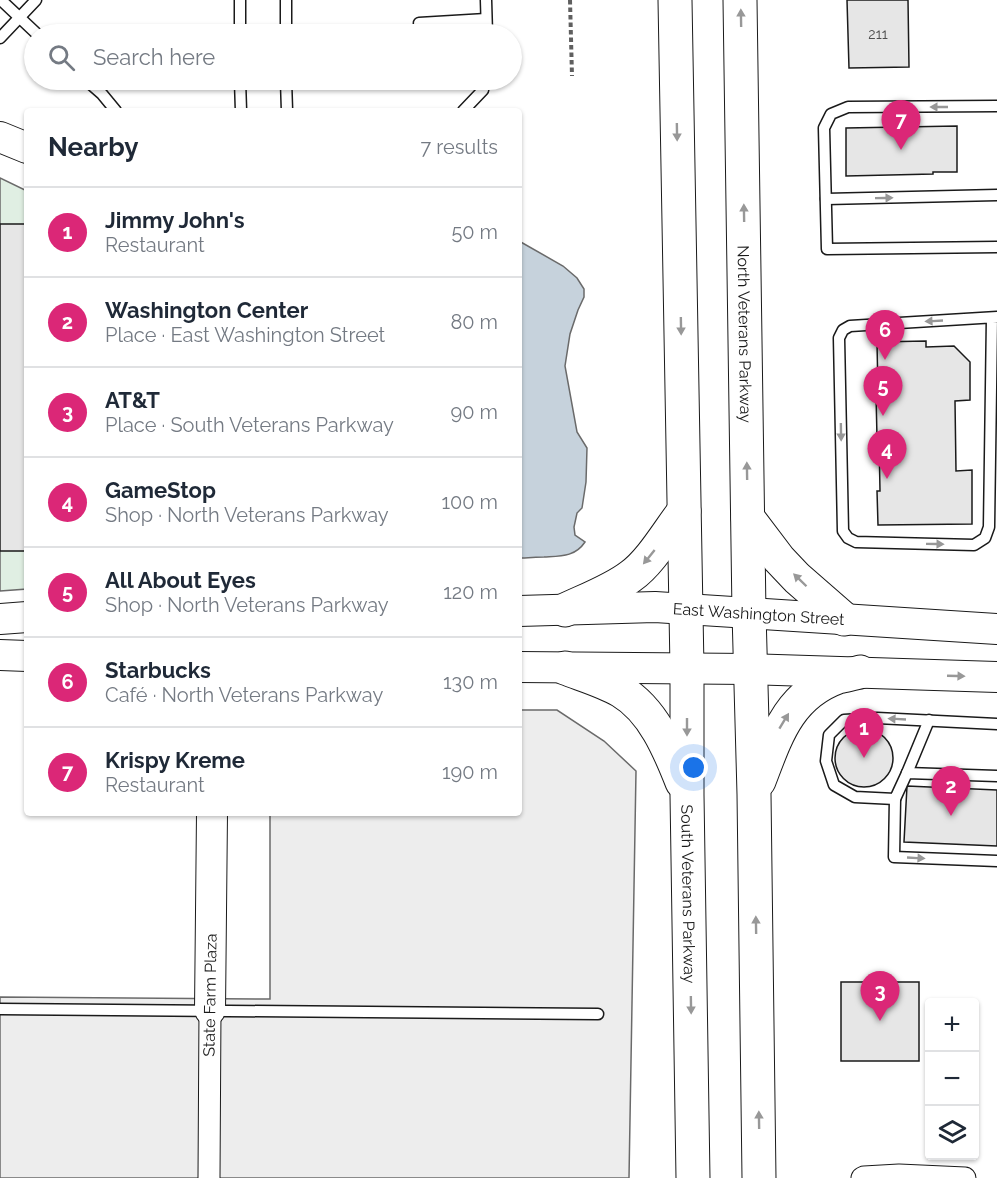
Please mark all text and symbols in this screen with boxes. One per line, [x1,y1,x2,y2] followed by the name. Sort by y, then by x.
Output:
[736,8,745,27] one-way arrow
[24,24,522,90] search box
[868,26,888,42] house number: 211
[45,41,78,74] icon: search
[93,44,215,70] text: Search here
[882,100,920,150] pin: 7
[929,102,948,112] one-way arrow
[672,122,682,141] one-way arrow
[48,132,138,162] text: Nearby
[420,135,498,159] text: 7 results
[875,193,894,202] one-way arrow
[739,203,748,222] one-way arrow
[105,207,245,233] text: Jimmy John's
[63,220,72,244] text: 1
[451,220,498,244] text: 50 m
[105,233,205,257] text: Restaurant
[734,245,756,423] street label: North Veterans Parkway
[105,297,308,323] text: Washington Center
[62,310,73,334] text: 2
[450,310,498,334] text: 80 m
[866,310,904,360] pin: 6
[924,316,943,326] one-way arrow
[676,317,686,336] one-way arrow
[105,323,385,347] text: Place · East Washington Street
[864,366,902,416] pin: 5
[105,387,160,413] text: AT&T
[62,400,73,424] text: 3
[451,400,498,424] text: 90 m
[105,413,394,437] text: Place · South Veterans Parkway
[837,423,846,442] one-way arrow
[868,430,906,479] pin: 4
[743,461,752,480] one-way arrow
[105,477,216,503] text: GameStop
[62,490,73,514] text: 4
[441,490,498,514] text: 100 m
[105,503,389,527] text: Shop · North Veterans Parkway
[925,539,944,549] one-way arrow
[642,549,655,565] one-way arrow
[105,567,256,593] text: All About Eyes
[794,574,808,588] one-way arrow
[62,580,73,604] text: 5
[443,580,498,604] text: 120 m
[105,593,389,617] text: Shop · North Veterans Parkway
[672,599,846,629] street label: East Washington Street
[105,657,211,683] text: Starbucks
[61,670,74,694] text: 6
[443,670,498,694] text: 130 m
[946,672,965,681] one-way arrow
[105,683,383,707] text: Café · North Veterans Parkway
[844,708,884,758] pin: 1
[779,713,790,729] one-way arrow
[887,714,906,723] one-way arrow
[682,717,692,736] one-way arrow
[105,747,245,773] text: Krispy Kreme
[679,753,708,782] your location
[62,760,73,784] text: 7
[442,760,498,784] text: 190 m
[932,766,970,816] pin: 2
[105,773,205,797] text: Restaurant
[678,804,699,984] street label: South Veterans Parkway
[906,853,925,862] one-way arrow
[751,915,761,934] one-way arrow
[199,933,221,1057] street label: State Farm Plaza
[860,972,900,1021] pin: 3
[686,996,695,1015] one-way arrow
[925,998,979,1160] map controls
[925,998,979,1052] button: +
[925,1052,979,1106] button: −
[925,1106,979,1160] button: layers
[754,1110,763,1129] one-way arrow

